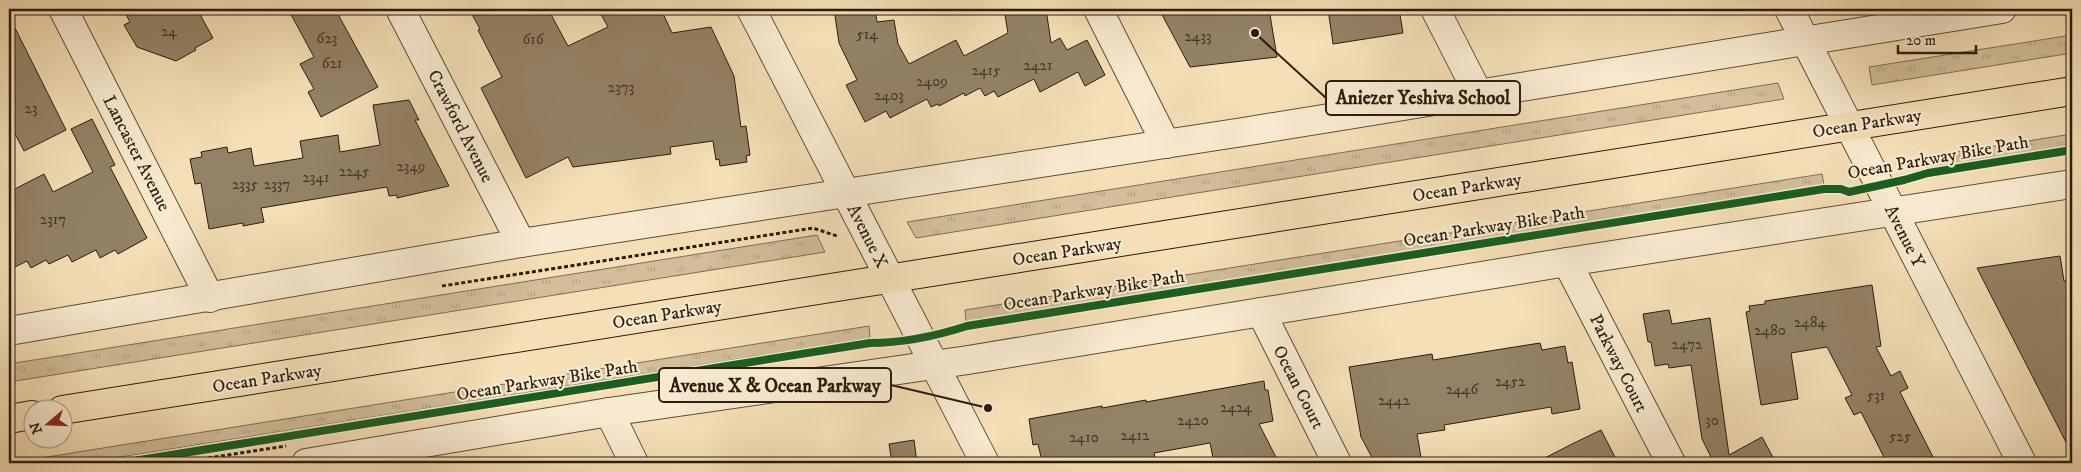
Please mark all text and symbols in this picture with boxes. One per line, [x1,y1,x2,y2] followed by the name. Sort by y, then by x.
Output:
[161,22,177,41] house number: 24
[1898,22,1976,54] scale bar
[856,25,878,44] house number: 514
[1184,27,1212,46] house number: 2433
[317,29,337,48] house number: 623
[523,30,545,49] house number: 616
[1906,31,1936,50] text: 20 m
[322,54,342,73] house number: 621
[1024,56,1052,75] house number: 2421
[972,61,1001,80] house number: 2415
[422,66,498,186] street label: Crawford Avenue
[916,72,948,91] house number: 2409
[608,78,634,97] house number: 2373
[1326,81,1520,115] callout: Aniezer Yeshiva School
[874,86,904,105] house number: 2403
[1335,87,1511,110] text: Aniezer Yeshiva School
[97,92,175,215] street label: Lancaster Avenue
[25,99,37,118] house number: 23
[1811,104,1924,143] street label: Ocean Parkway
[1846,131,2031,185] street label: Ocean Parkway Bike Path
[396,157,426,176] house number: 2349
[339,162,370,181] house number: 2245
[302,168,330,187] house number: 2341
[1411,168,1524,207] street label: Ocean Parkway
[232,175,259,194] house number: 2335
[264,175,290,194] house number: 2337
[842,201,893,272] street label: Avenue X
[1402,202,1587,252] street label: Ocean Parkway Bike Path
[1879,202,1929,272] street label: Avenue Y
[40,210,66,229] house number: 2317
[1011,232,1124,271] street label: Ocean Parkway
[1002,266,1187,316] street label: Ocean Parkway Bike Path
[611,295,724,334] street label: Ocean Parkway
[1584,311,1652,416] street label: Parkway Court
[1794,313,1826,332] house number: 2484
[1754,321,1786,340] house number: 2480
[1672,335,1703,354] house number: 2472
[1268,342,1329,433] street label: Ocean Court
[455,356,640,406] street label: Ocean Parkway Bike Path
[211,359,324,398] street label: Ocean Parkway
[659,368,891,402] callout: Avenue X & Ocean Parkway
[1495,372,1526,391] house number: 2452
[668,375,882,398] text: Avenue X & Ocean Parkway
[1446,380,1479,399] house number: 2446
[1867,386,1885,405] house number: 531
[1378,391,1411,410] house number: 2442
[1220,398,1252,417] house number: 2424
[22,400,72,450] north arrow
[1177,411,1209,430] house number: 2420
[1705,411,1719,430] house number: 30
[26,419,47,436] text: N
[1121,426,1150,445] house number: 2412
[1889,427,1912,446] house number: 525
[1069,428,1099,447] house number: 2410

